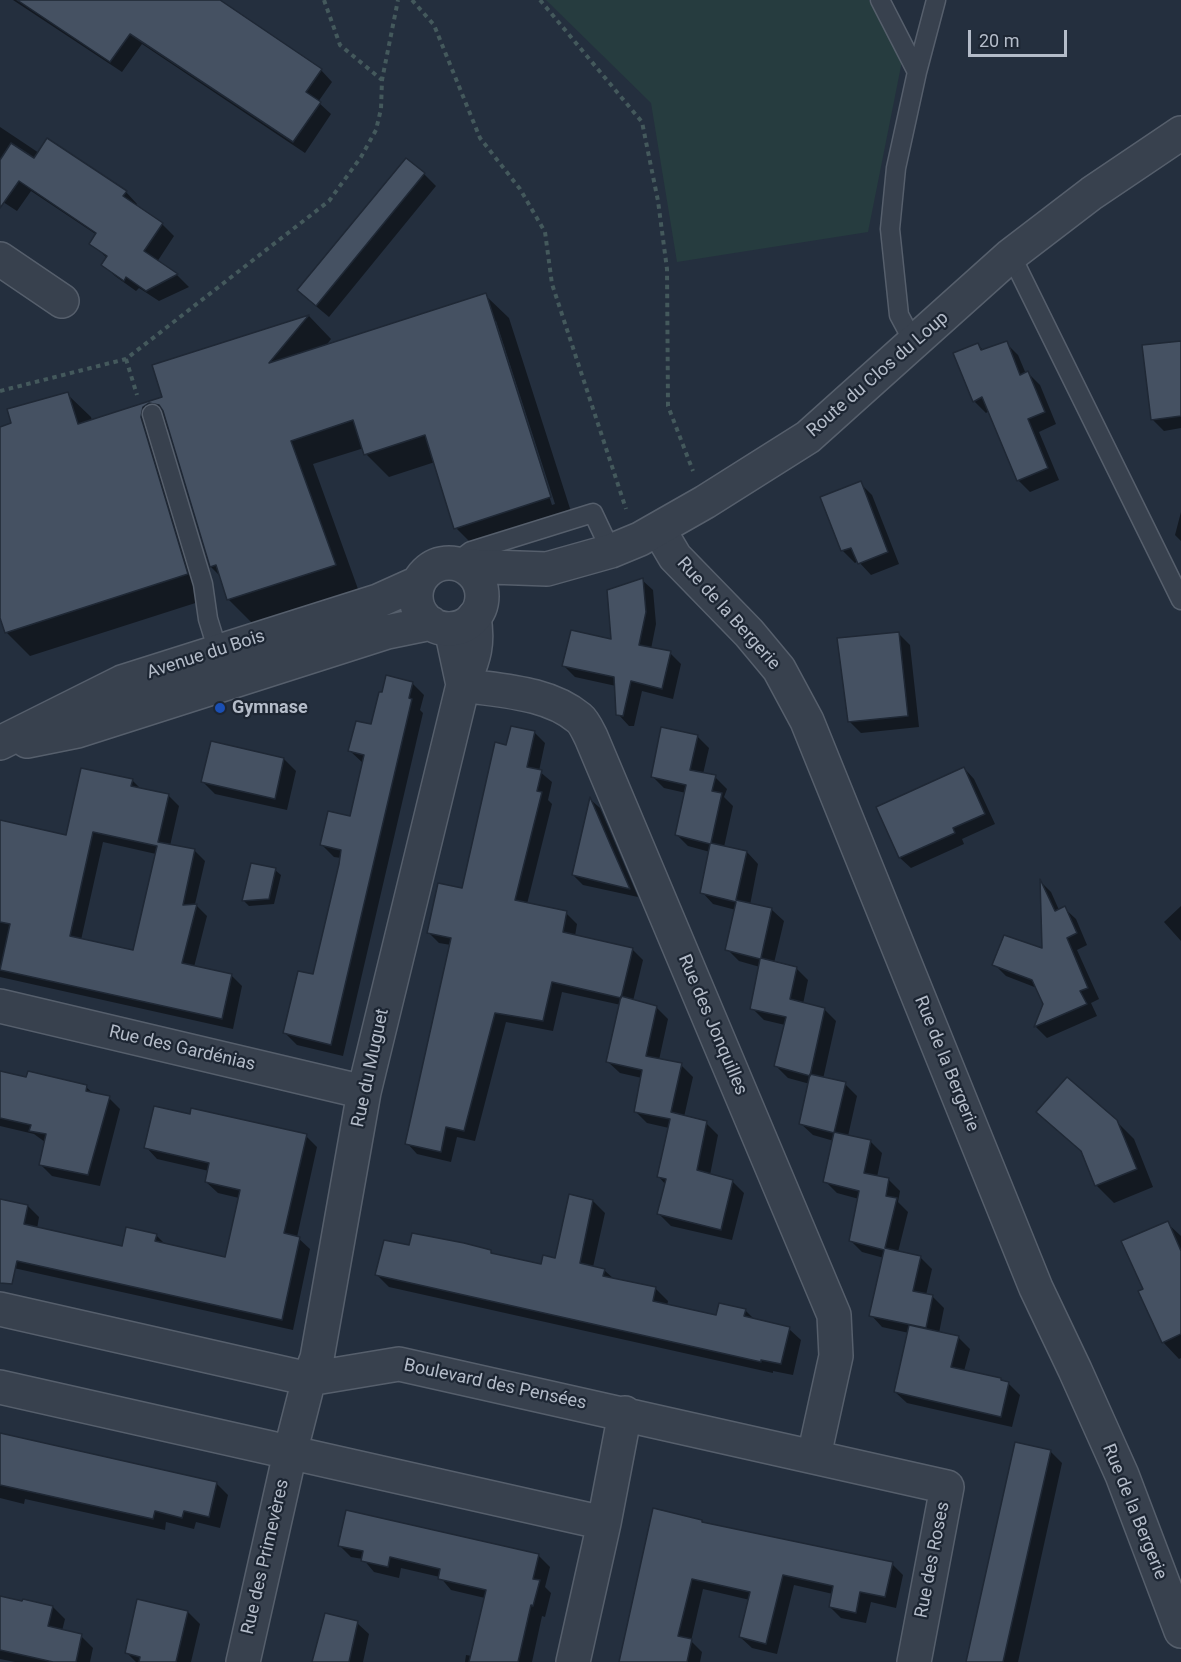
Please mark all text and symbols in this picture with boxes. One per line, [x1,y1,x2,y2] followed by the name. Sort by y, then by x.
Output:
[971,18,1070,56] scale bar
[979,30,1019,51] text: 20 m
[803,308,953,442] street label: Route du Clos du Loup
[672,553,784,675] street label: Rue de la Bergerie
[144,626,268,684] street label: Avenue du Bois
[232,697,308,719] place label: Gymnase
[213,701,227,715] marker: Gymnase
[673,951,751,1099] street label: Rue des Jonquilles
[909,993,983,1135] street label: Rue de la Bergerie
[348,1007,394,1129] street label: Rue du Muguet
[107,1022,257,1076] street label: Rue des Gardénias
[402,1355,588,1415] street label: Boulevard des Pensées
[1097,1441,1171,1583] street label: Rue de la Bergerie
[238,1477,294,1637] street label: Rue des Primevères
[911,1500,955,1620] street label: Rue des Roses

